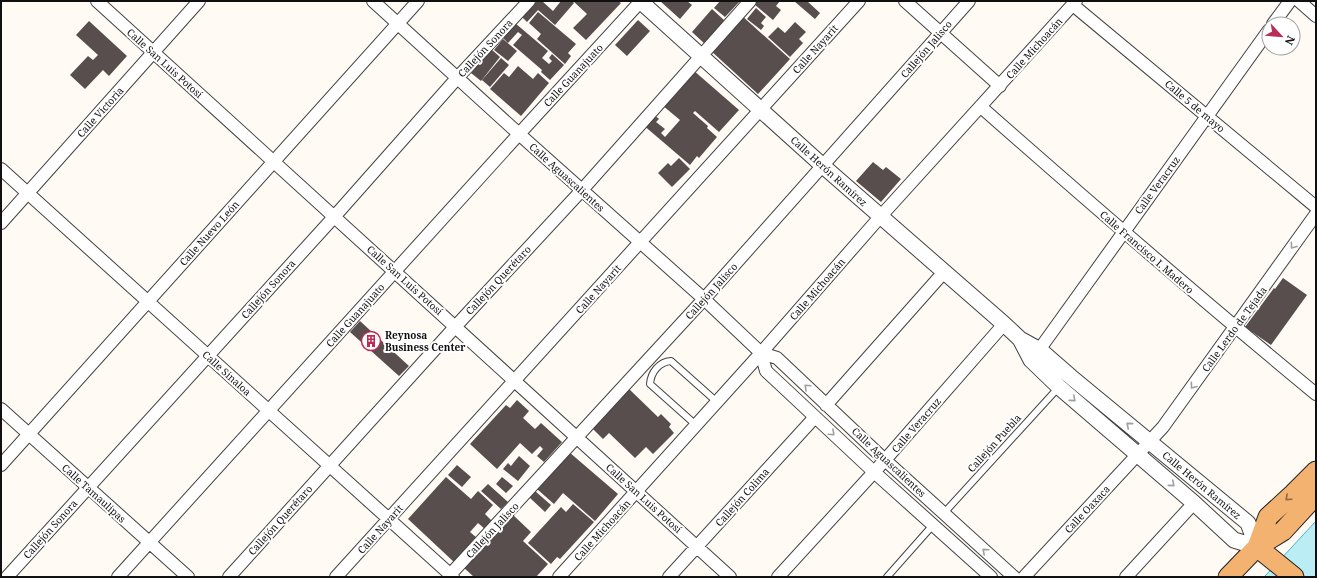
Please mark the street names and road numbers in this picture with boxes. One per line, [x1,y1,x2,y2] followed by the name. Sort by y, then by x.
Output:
[1003,14,1066,82] street label: Calle Michoacán
[454,16,516,80] street label: Callejón Sonora
[897,17,955,81] street label: Callejón Jalisco
[789,21,841,77] street label: Calle Nayarit
[124,25,207,101] street label: Calle San Luis Potosí
[540,40,606,110] street label: Calle Guanajuato
[1162,77,1228,135] street label: Calle 5 de mayo
[74,83,127,140] street label: Calle Victoria
[788,133,870,209] street label: Calle Herón Ramírez
[526,139,608,215] street label: Calle Aguascalientes
[1131,153,1183,217] street label: Calle Veracruz
[176,197,242,269] street label: Calle Nuevo León
[1097,207,1197,297] street label: Calle Francisco I. Madero
[364,242,447,318] street label: Calle San Luis Potosí
[462,242,534,318] street label: Callejón Querétaro
[786,254,848,323] street label: Calle Michoacán
[238,256,298,321] street label: Callejón Sonora
[682,259,740,322] street label: Callejón Jalisco
[572,261,624,317] street label: Calle Nayarit
[323,280,388,350] street label: Calle Guanajuato
[1198,283,1270,374] street label: Calle Lerdo de Tejada
[200,347,255,399] street label: Calle Sinaloa
[888,394,944,456] street label: Calle Veracruz
[964,411,1024,475] street label: Callejón Puebla
[849,424,929,500] street label: Calle Aguascalientes
[1160,448,1244,522] street label: Calle Herón Ramírez
[603,460,686,536] street label: Calle San Luis Potosí
[59,461,129,526] street label: Calle Tamaulipas
[712,464,772,529] street label: Callejón Colima
[245,482,315,558] street label: Callejón Querétaro
[1061,482,1113,536] street label: Calle Oaxaca
[20,496,80,561] street label: Callejón Sonora
[571,496,634,564] street label: Calle Michoacán
[462,499,522,561] street label: Callejón Jalisco
[354,501,406,557] street label: Calle Nayarit

